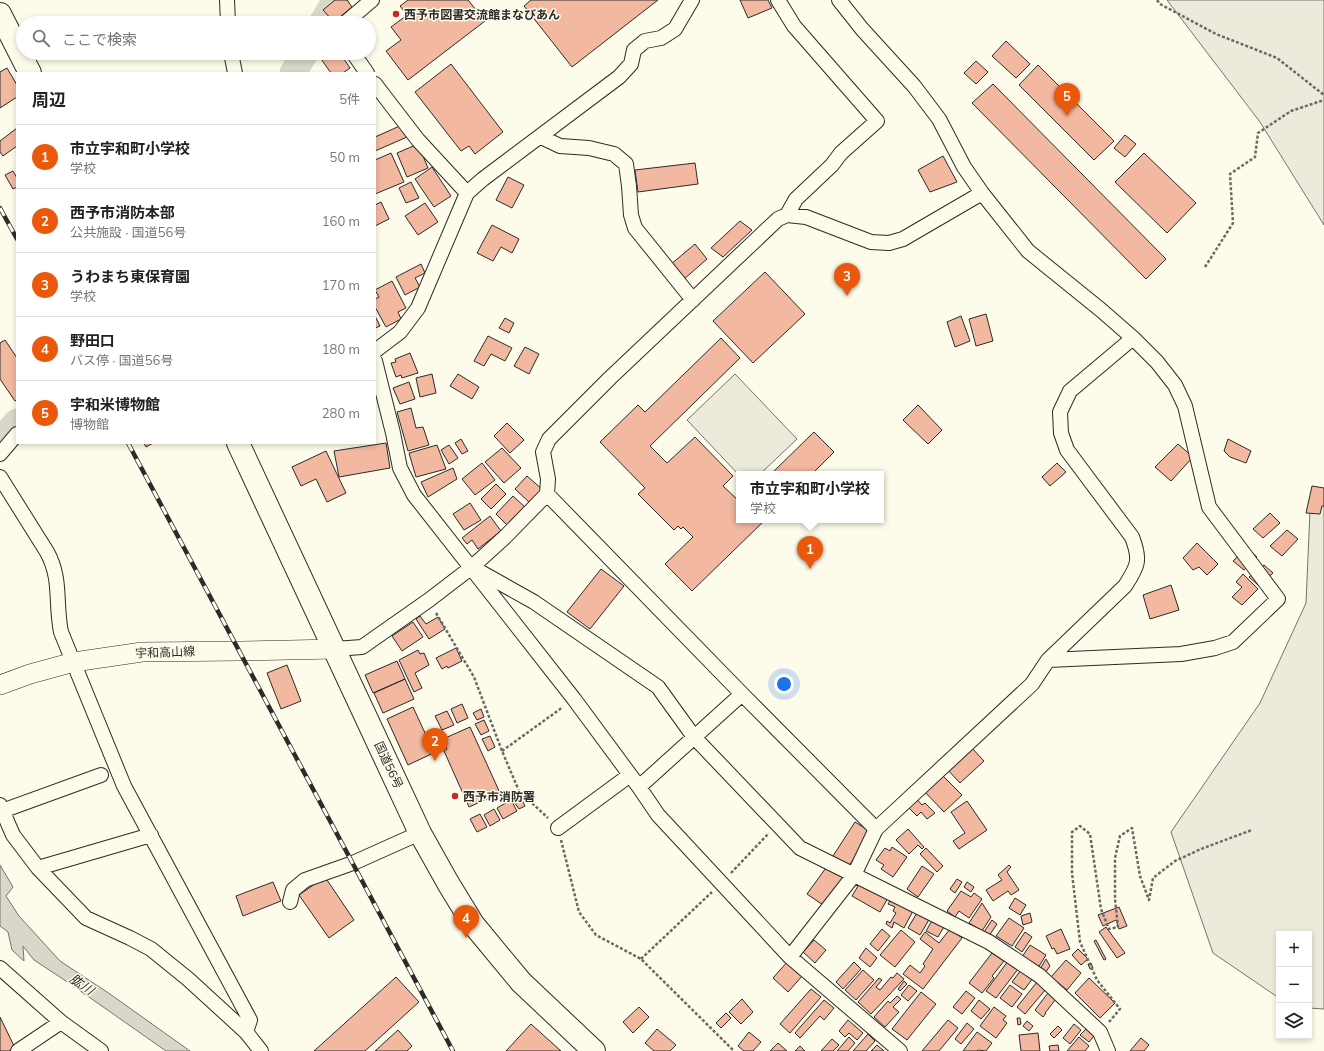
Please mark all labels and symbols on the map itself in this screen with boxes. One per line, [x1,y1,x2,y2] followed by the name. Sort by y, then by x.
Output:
[404,7,560,22] place label: 西予市図書交流館まなびあん
[391,9,401,19] marker: 西予市図書交流館まなびあん
[1054,83,1080,116] pin: 5
[834,263,860,296] pin: 3
[797,536,823,569] pin: 1
[135,643,195,661] street label: 宇和高山線
[774,674,794,694] your location
[422,728,448,761] pin: 2
[372,739,406,791] street label: 国道56号
[463,789,535,804] place label: 西予市消防署
[450,791,460,801] marker: 西予市消防署
[453,905,479,938] pin: 4
[67,970,99,999] water label: 肱川

